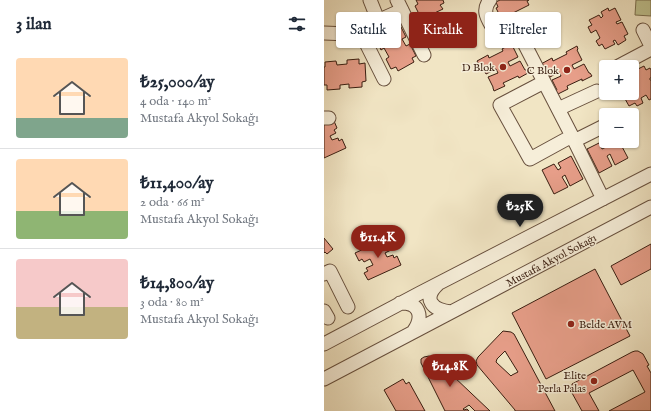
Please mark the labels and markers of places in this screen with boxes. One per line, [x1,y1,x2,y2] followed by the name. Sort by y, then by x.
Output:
[462,61,495,75] place label: D Blok
[498,62,508,72] marker: D Blok
[527,64,559,78] place label: C Blok
[562,65,572,75] marker: C Blok
[496,194,544,228] pin: ₺25K
[345,225,411,259] pin: ₺11.4K
[579,318,633,332] place label: Belde AVM
[566,319,576,329] marker: Belde AVM
[417,354,483,388] pin: ₺14.8K
[538,369,586,396] place label: Elite Perla Palas
[589,376,599,386] marker: Elite Perla Palas

